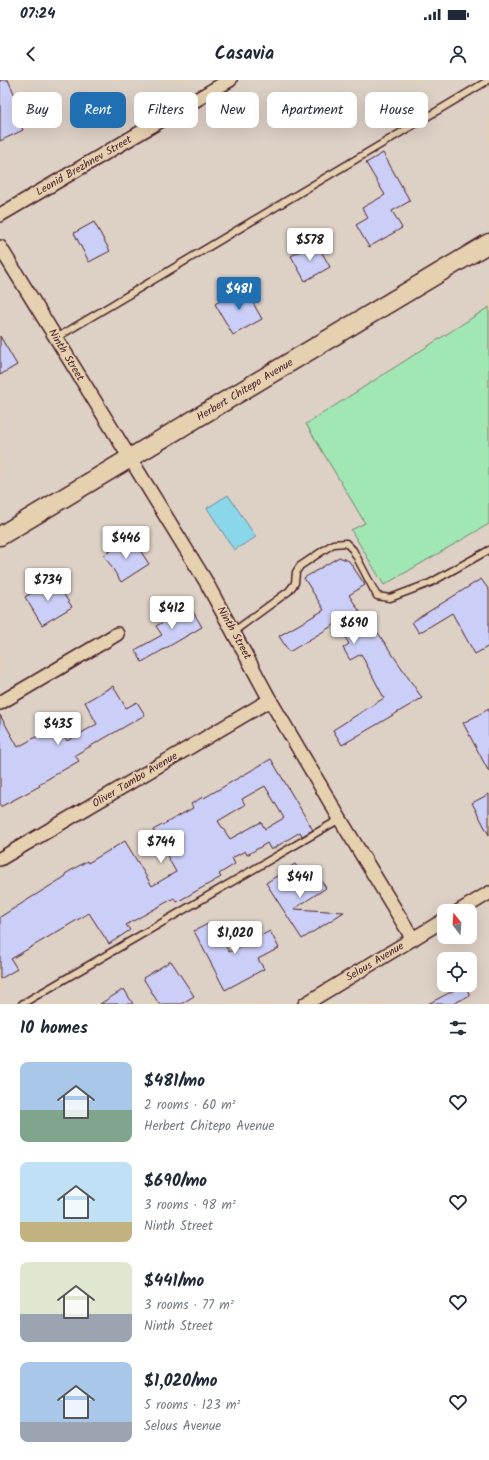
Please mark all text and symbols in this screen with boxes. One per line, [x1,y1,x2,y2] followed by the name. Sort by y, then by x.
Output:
[20,2,55,26] text: 07:24
[215,40,274,69] text: Casavia
[20,43,42,65] icon: back
[447,43,469,65] icon: person
[12,92,62,128] chip: Buy
[70,92,126,128] chip: Rent
[134,92,198,128] chip: Filters
[206,92,259,128] chip: New
[267,92,357,128] chip: Apartment
[365,92,428,128] chip: House
[33,131,136,201] street label: Leonid Brezhnev Street
[286,228,334,262] pin: $578
[296,230,324,251] text: $578
[215,277,263,311] pin: $481
[226,279,252,300] text: $481
[43,325,89,385] street label: Ninth Street
[193,354,297,426] street label: Herbert Chitepo Avenue
[102,526,150,560] pin: $446
[112,528,140,549] text: $446
[24,568,72,602] pin: $734
[34,570,62,591] text: $734
[148,596,196,630] pin: $412
[159,598,185,619] text: $412
[212,603,256,664] street label: Ninth Street
[330,611,378,645] pin: $690
[340,613,368,634] text: $690
[34,712,82,746] pin: $435
[44,714,72,735] text: $435
[89,747,181,813] street label: Oliver Tambo Avenue
[137,830,185,864] pin: $744
[147,832,175,853] text: $744
[276,865,324,899] pin: $441
[287,867,313,888] text: $441
[437,904,477,944] north arrow
[437,904,477,992] map controls
[202,921,268,955] pin: $1,020
[217,923,253,944] text: $1,020
[342,937,408,987] street label: Selous Avenue
[437,952,477,992] button: locate
[20,1015,88,1042] text: 10 homes
[447,1017,469,1039] icon: filters
[144,1068,205,1095] text: $481/mo
[52,1078,100,1126] icon: home
[447,1091,469,1113] icon: heart
[144,1095,236,1116] text: 2 rooms · 60 m²
[144,1116,274,1137] text: Herbert Chitepo Avenue
[144,1168,207,1195] text: $690/mo
[52,1178,100,1226] icon: home
[447,1191,469,1213] icon: heart
[144,1195,236,1216] text: 3 rooms · 98 m²
[144,1216,213,1237] text: Ninth Street
[144,1268,204,1295] text: $441/mo
[52,1278,100,1326] icon: home
[447,1291,469,1313] icon: heart
[144,1295,234,1316] text: 3 rooms · 77 m²
[144,1316,213,1337] text: Ninth Street
[144,1368,217,1395] text: $1,020/mo
[52,1378,100,1426] icon: home
[447,1391,469,1413] icon: heart
[144,1395,240,1416] text: 5 rooms · 123 m²
[144,1416,221,1437] text: Selous Avenue

